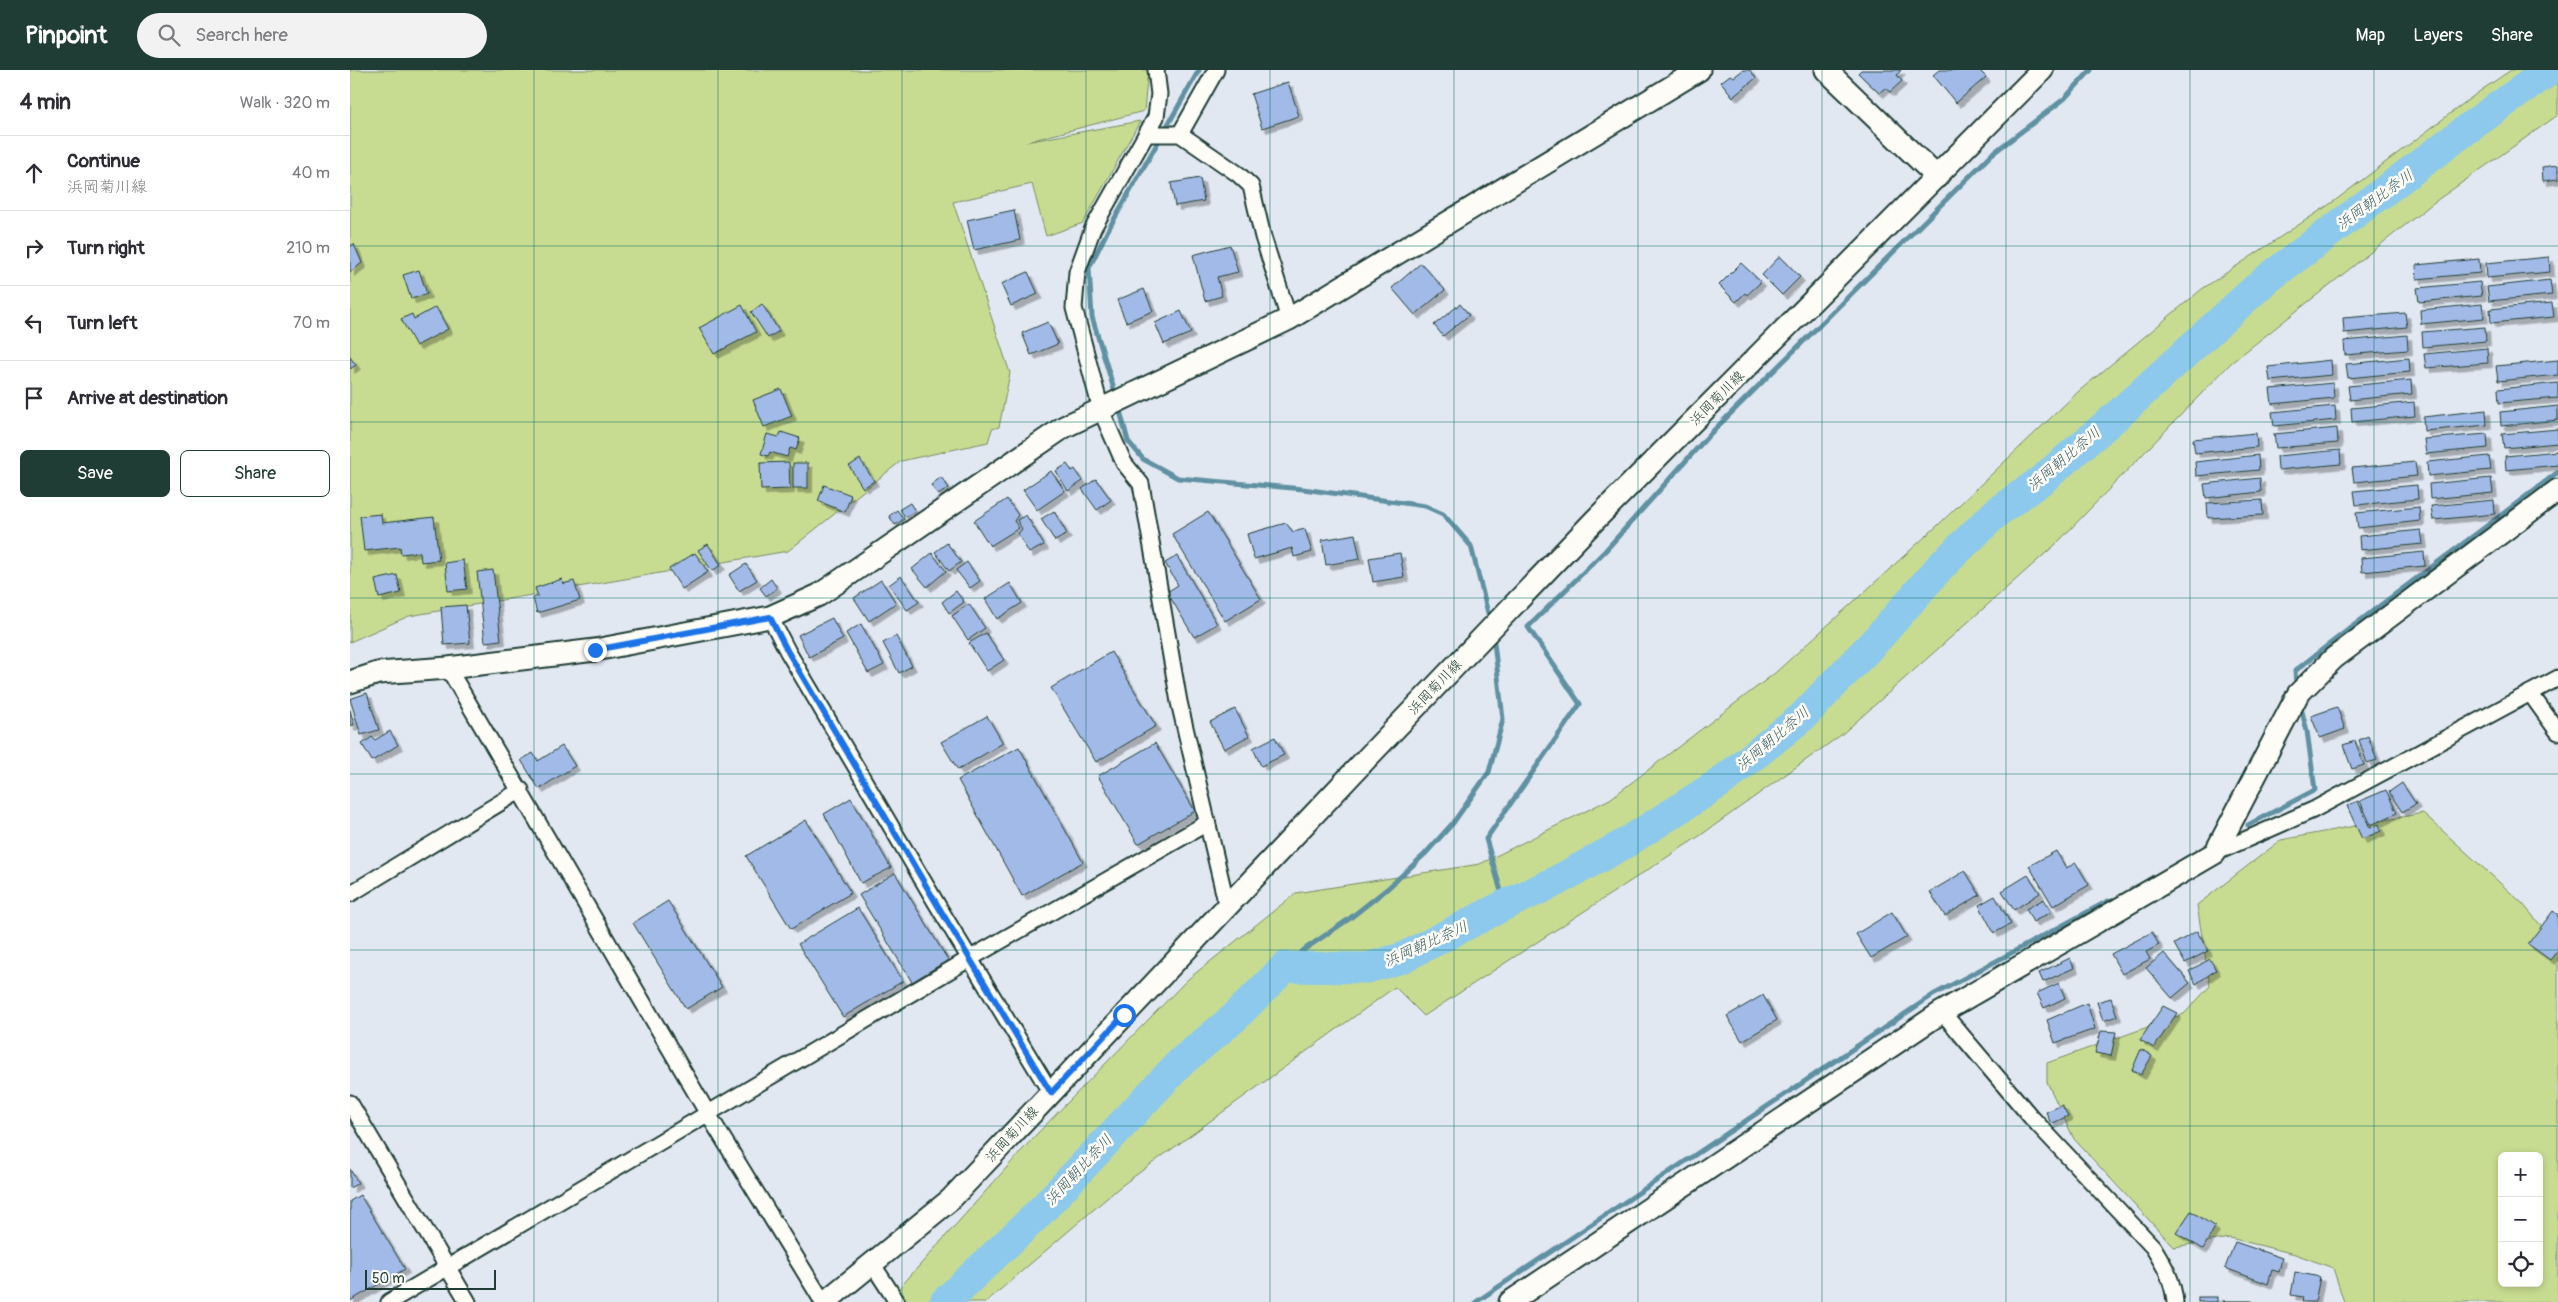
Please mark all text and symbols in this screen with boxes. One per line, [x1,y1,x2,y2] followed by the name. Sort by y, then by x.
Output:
[137,13,487,58] search box
[25,21,107,50] text: Pinpoint
[155,21,183,49] icon: search
[195,23,288,47] text: Search here
[2356,24,2385,47] text: Map
[2413,24,2463,47] text: Layers
[2491,24,2533,47] text: Share
[20,89,71,116] text: 4 min
[240,93,330,113] text: Walk · 320 m
[67,149,140,173] text: Continue
[20,159,48,187] icon: ahead
[292,163,330,183] text: 40 m
[2333,166,2417,234] water label: 浜岡朝比奈川
[67,177,147,197] text: 浜岡菊川線
[20,234,48,262] icon: right
[67,236,145,260] text: Turn right
[286,238,330,258] text: 210 m
[20,309,48,337] icon: left
[67,311,137,335] text: Turn left
[293,313,330,333] text: 70 m
[1686,367,1748,429] street label: 浜岡菊川線
[20,384,48,412] icon: arrive
[67,386,228,410] text: Arrive at destination
[2023,423,2105,495] water label: 浜岡朝比奈川
[20,450,170,497] button: Save
[180,450,330,497] button: Share
[584,639,607,662] route end
[1405,656,1465,718] street label: 浜岡菊川線
[1732,703,1814,775] water label: 浜岡朝比奈川
[1381,917,1471,971] water label: 浜岡朝比奈川
[1113,1004,1136,1027] route start
[982,1103,1042,1165] street label: 浜岡菊川線
[1041,1131,1117,1209] water label: 浜岡朝比奈川
[2498,1152,2543,1287] map controls
[2498,1152,2543,1197] button: +
[2498,1197,2543,1242] button: −
[2498,1242,2543,1287] button: locate
[365,1267,496,1290] scale bar
[372,1270,405,1287] text: 50 m

